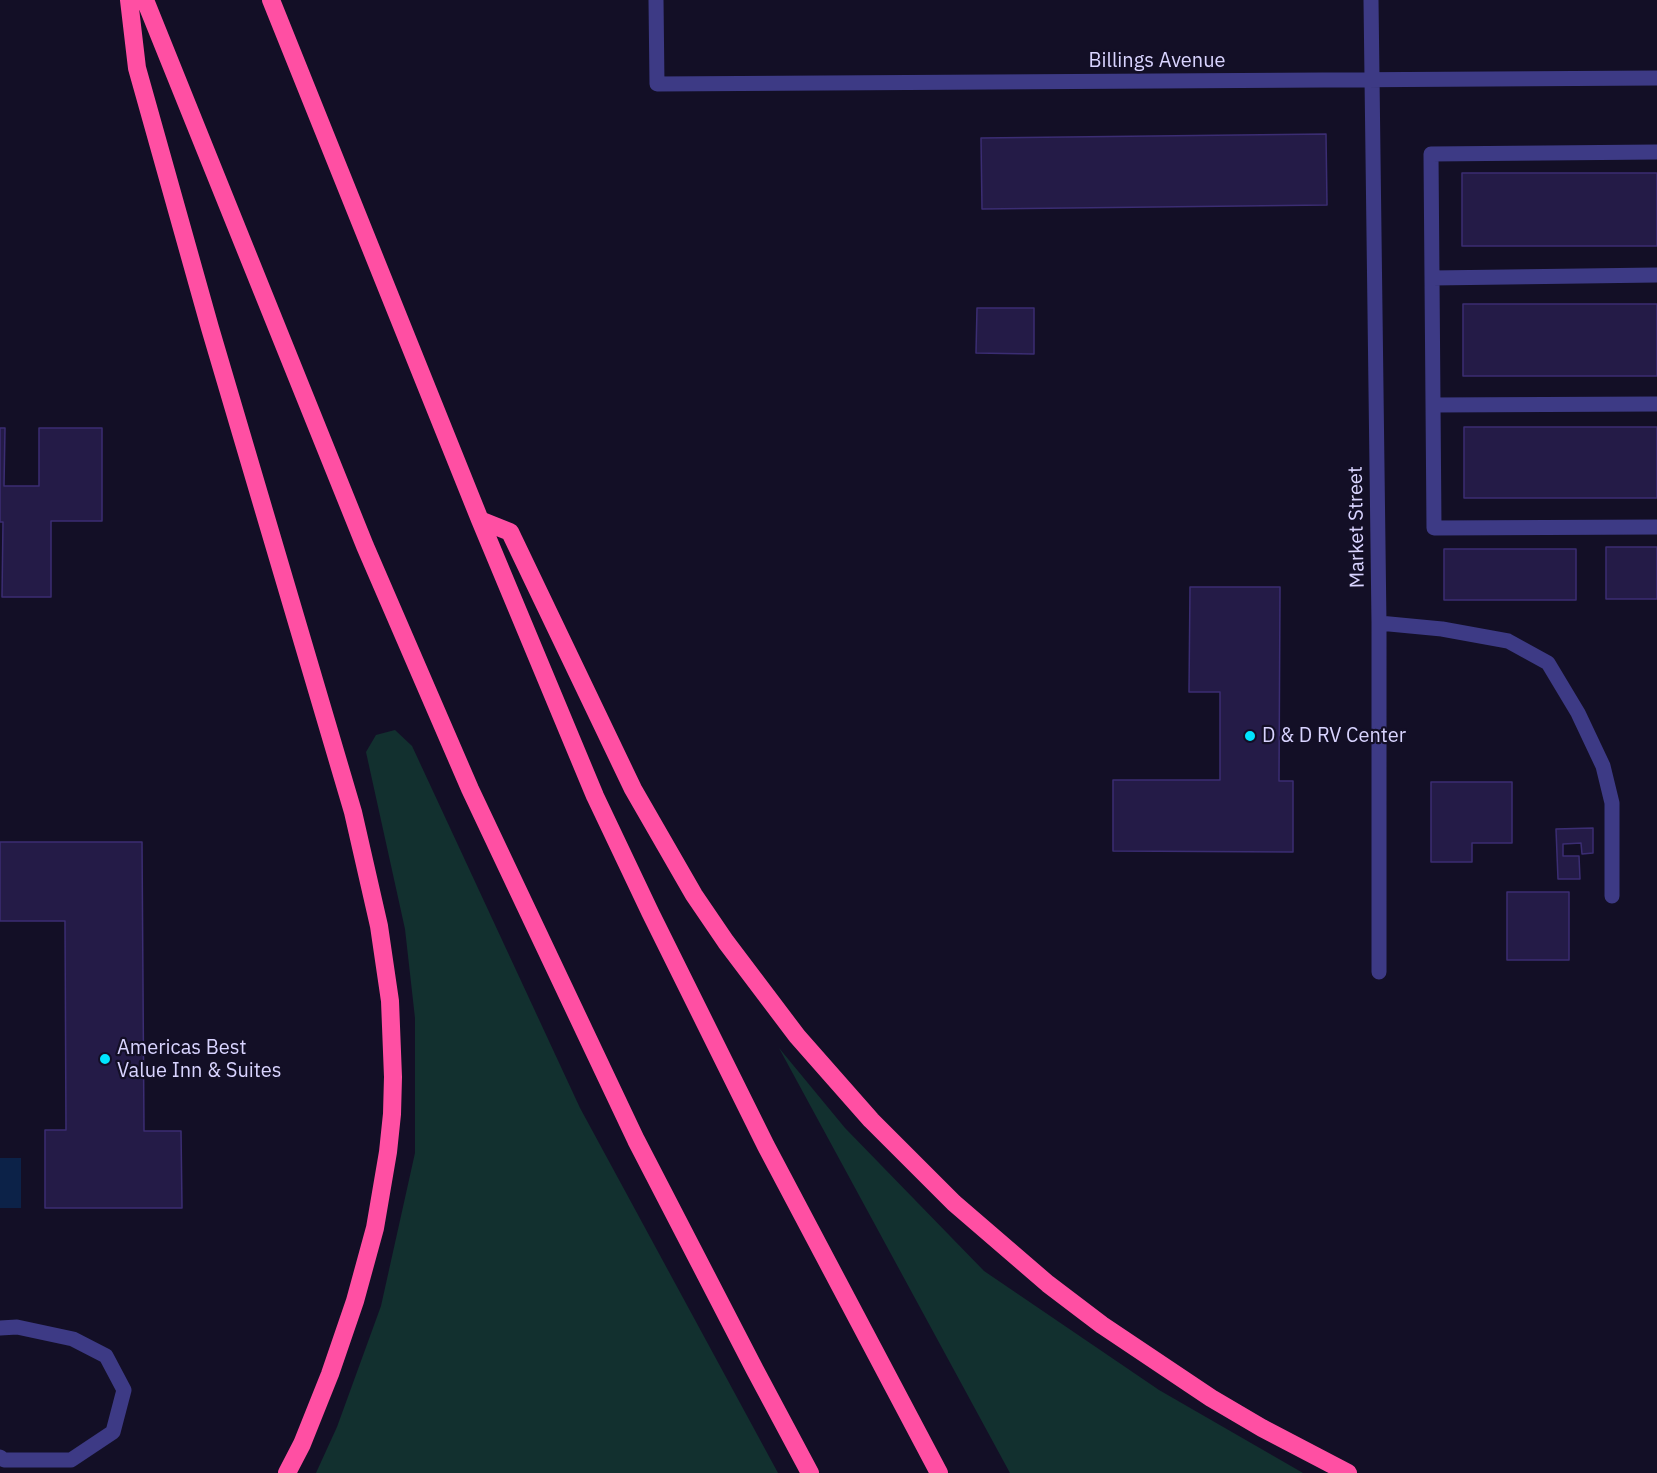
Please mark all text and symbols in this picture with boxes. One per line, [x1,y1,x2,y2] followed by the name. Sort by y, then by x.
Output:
[1089,49,1225,73] street label: Billings Avenue
[1344,466,1370,588] street label: Market Street
[1262,724,1406,748] place label: D & D RV Center
[1243,729,1257,743] marker: D & D RV Center
[117,1036,281,1083] place label: Americas Best Value Inn & Suites
[98,1052,112,1066] marker: Americas Best Value Inn & Suites

